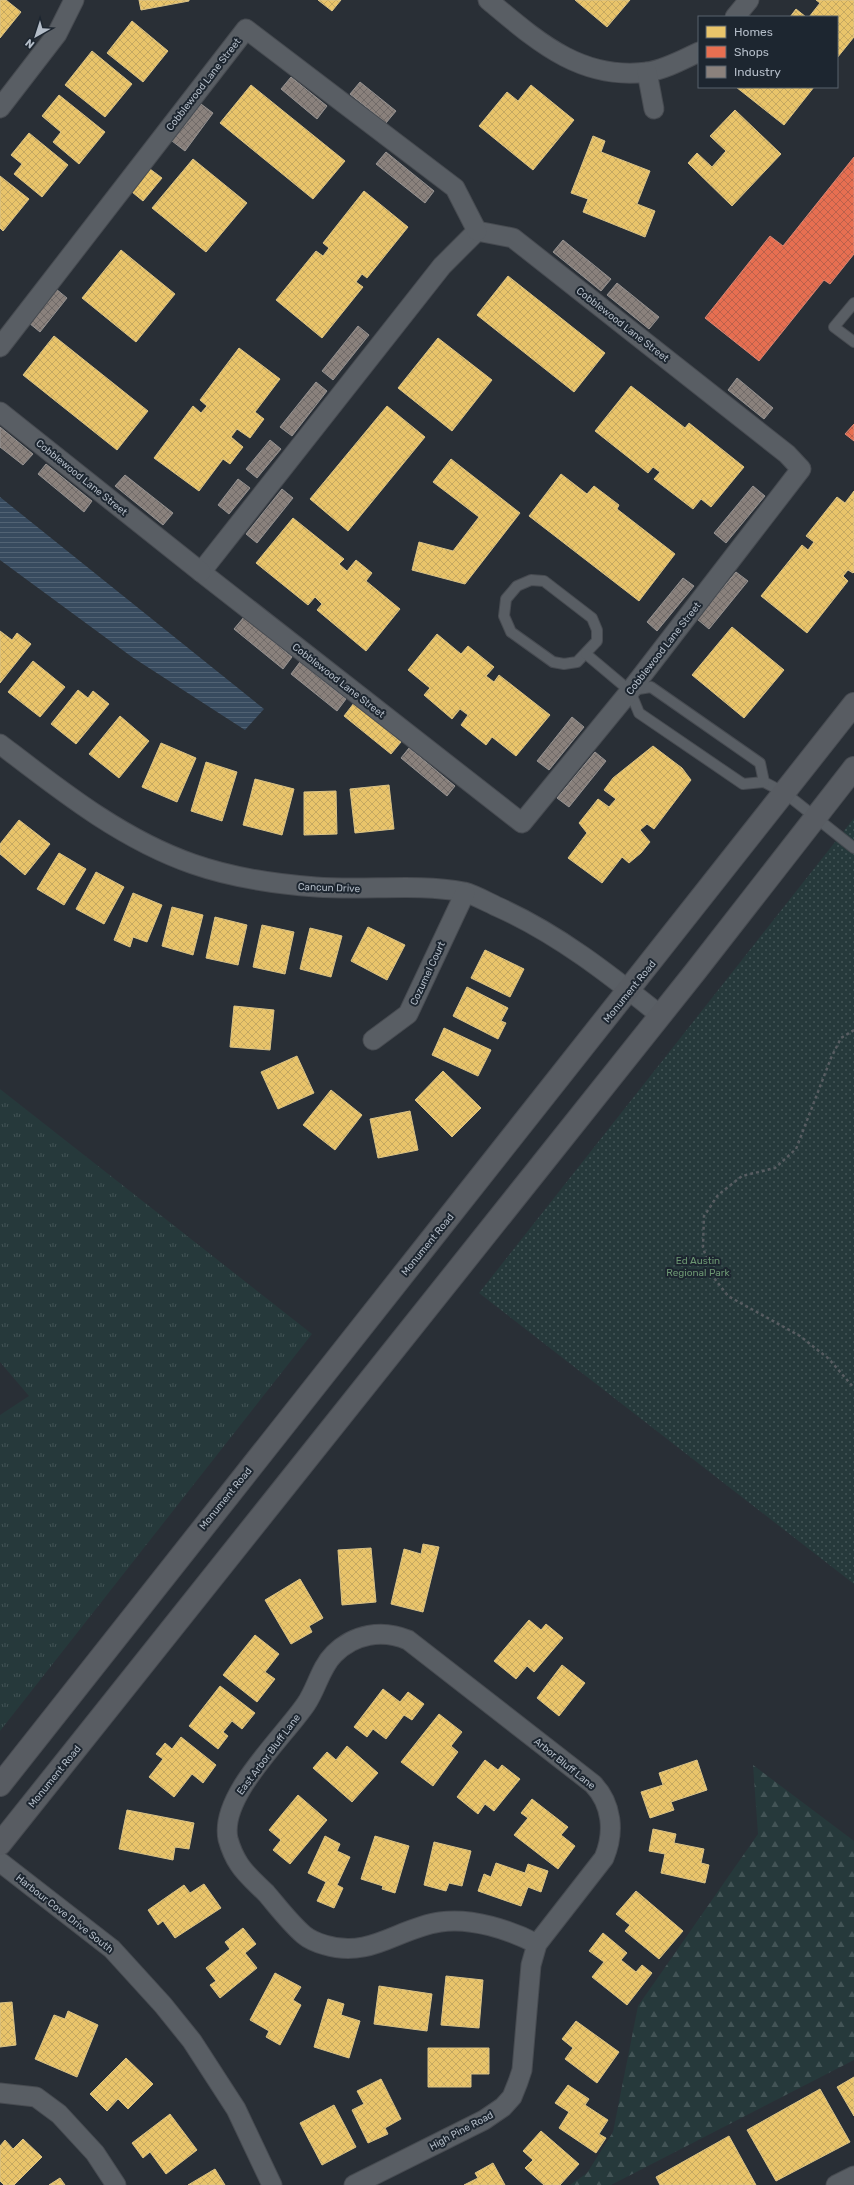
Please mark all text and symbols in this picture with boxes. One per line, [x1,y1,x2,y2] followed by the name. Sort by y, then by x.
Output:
[16,16,56,56] north arrow
[698,16,838,88] legend
[734,25,773,39] text: Homes
[23,36,37,51] text: N
[164,36,244,133] street label: Cobblewood Lane Street
[734,45,769,59] text: Shops
[734,65,781,79] text: Industry
[574,285,671,365] street label: Cobblewood Lane Street
[33,437,130,518] street label: Cobblewood Lane Street
[624,600,704,697] street label: Cobblewood Lane Street
[290,641,387,721] street label: Cobblewood Lane Street
[298,881,361,895] street label: Cancun Drive
[408,940,448,1007] street label: Cozumel Court
[601,958,658,1025] street label: Monument Road
[399,1211,456,1278] street label: Monument Road
[666,1255,731,1279] park label: Ed Austin Regional Park
[197,1465,254,1532] street label: Monument Road
[234,1712,303,1797] street label: East Arbor Bluff Lane
[531,1735,598,1792] street label: Arbor Bluff Lane
[26,1743,83,1810] street label: Monument Road
[13,1872,115,1956] street label: Harbour Cove Drive South
[427,2109,496,2153] street label: High Pine Road

